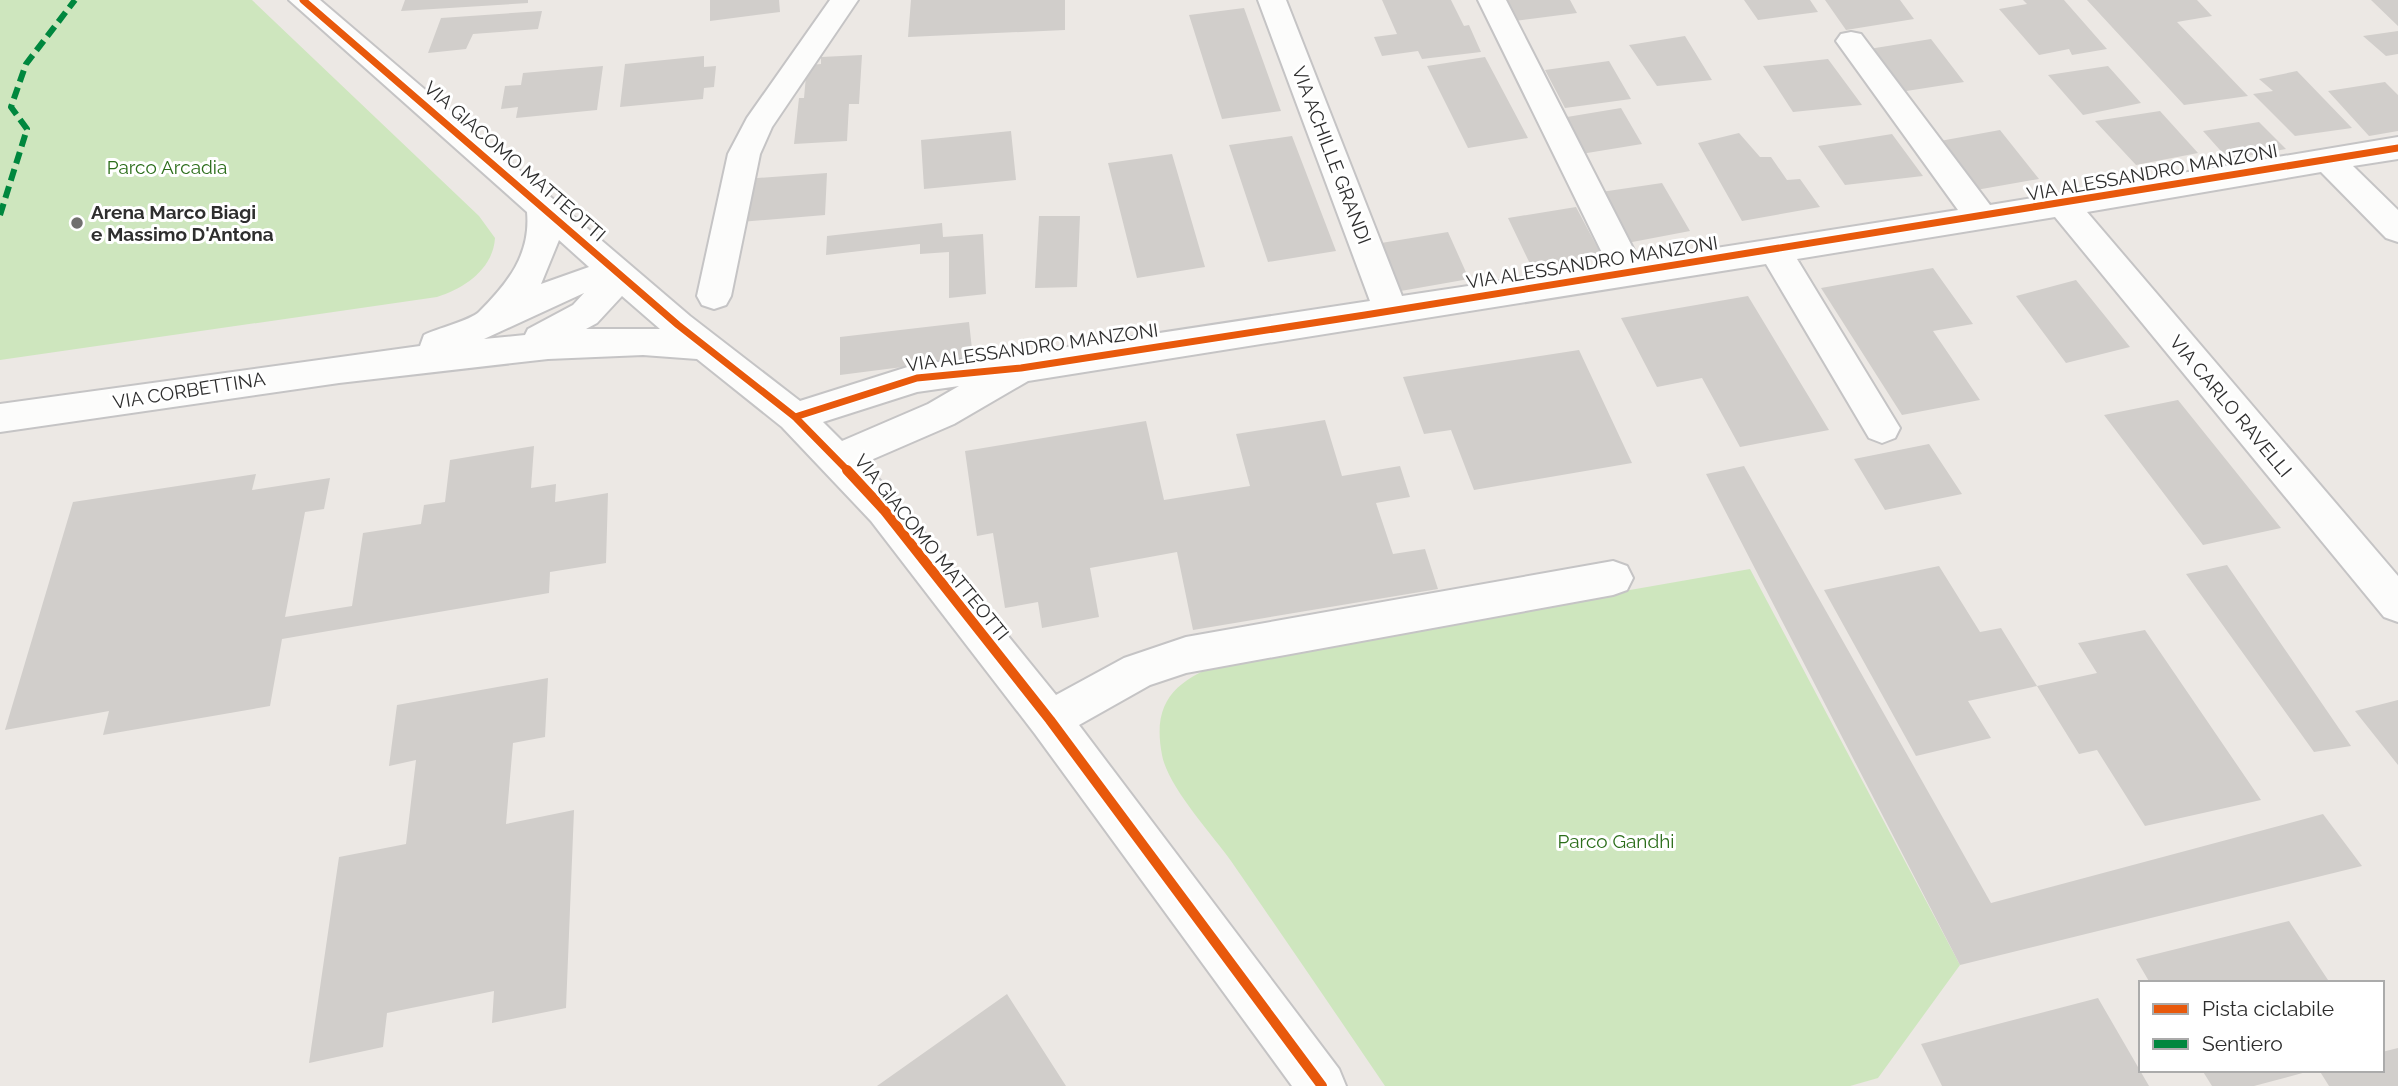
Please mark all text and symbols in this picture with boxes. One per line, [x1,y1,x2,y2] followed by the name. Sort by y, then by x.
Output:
[1288,63,1376,247] street label: VIA ACHILLE GRANDI
[420,76,610,246] street label: VIA GIACOMO MATTEOTTI
[2025,139,2279,205] street label: VIA ALESSANDRO MANZONI
[107,156,227,178] park label: Parco Arcadia
[91,201,274,245] place label: Arena Marco Biagi e Massimo D'Antona
[69,215,85,231] marker: Arena Marco Biagi e Massimo D'Antona
[1465,231,1719,293] street label: VIA ALESSANDRO MANZONI
[904,318,1160,376] street label: VIA ALESSANDRO MANZONI
[2165,331,2297,481] street label: VIA CARLO RAVELLI
[111,367,267,413] street label: VIA CORBETTINA
[850,450,1014,644] street label: VIA GIACOMO MATTEOTTI
[1558,830,1675,852] park label: Parco Gandhi
[2139,981,2384,1072] legend
[2202,996,2334,1021] text: Pista ciclabile
[2202,1031,2283,1056] text: Sentiero

